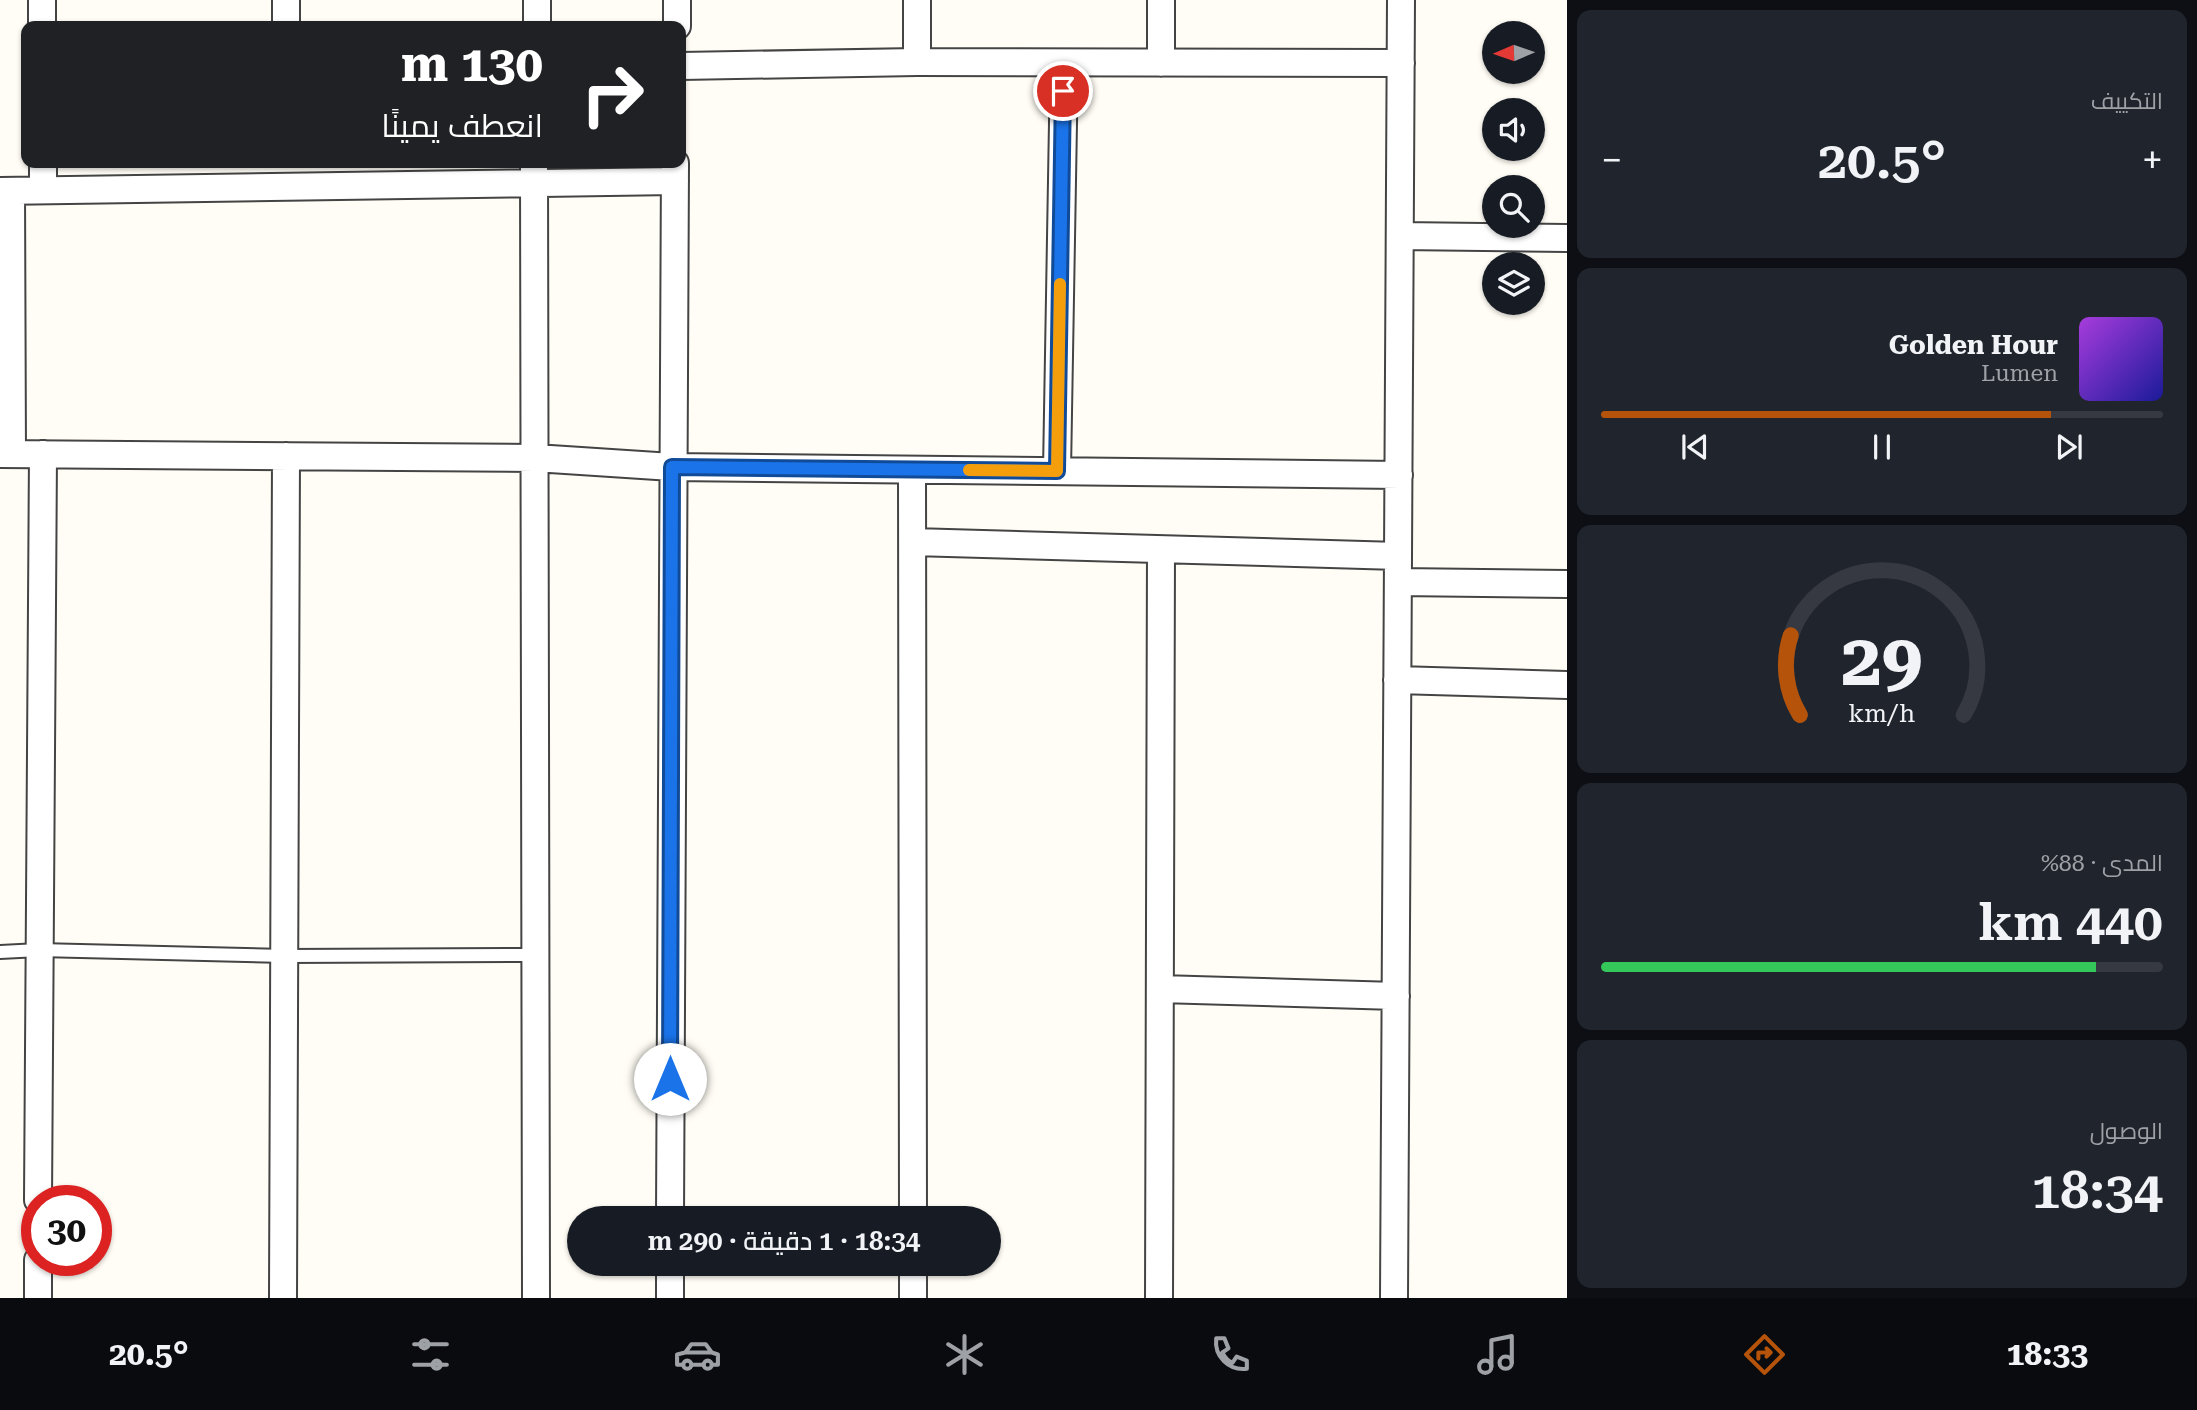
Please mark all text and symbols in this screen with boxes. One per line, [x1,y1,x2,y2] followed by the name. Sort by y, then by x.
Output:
[1482,21,1545,84] north arrow
[1482,21,1545,315] map controls
[401,36,543,93] text: 130 m
[567,49,658,140] icon: right
[1033,61,1093,121] pin
[1044,72,1082,110] icon: arrive
[2091,88,2163,115] text: التكييف
[1482,98,1545,161] button: sound
[381,107,543,145] text: انعطف يمينًا
[1818,130,1946,191] text: 20.5°
[1601,138,1622,182] text: −
[2142,138,2163,182] text: +
[1482,175,1545,238] button: search
[1482,252,1545,315] button: layers
[1889,330,2058,360] text: Golden Hour
[1981,360,2058,387] text: Lumen
[1676,428,1714,466] icon: previous
[1863,428,1901,466] icon: pause
[2050,428,2088,466] icon: next
[1841,618,1923,703] text: 29
[1849,699,1915,728] text: km/h
[2041,850,2163,877] text: المدى · 88%
[1978,892,2163,953] text: 440 km
[633,1042,707,1116] position arrow
[2090,1118,2163,1145] text: الوصول
[2031,1160,2163,1221] text: 18:34
[21,1185,112,1276] speed limit sign: 30
[648,1226,920,1256] text: 18:34 · 1 دقيقة · 290 m
[406,1330,455,1379] icon: filters
[673,1330,722,1379] icon: car
[940,1330,989,1379] icon: climate
[1206,1330,1255,1379] icon: phone
[1473,1330,1522,1379] icon: music
[1740,1330,1789,1379] icon: directions
[109,1335,189,1373] text: 20.5°
[2006,1335,2088,1373] text: 18:33

